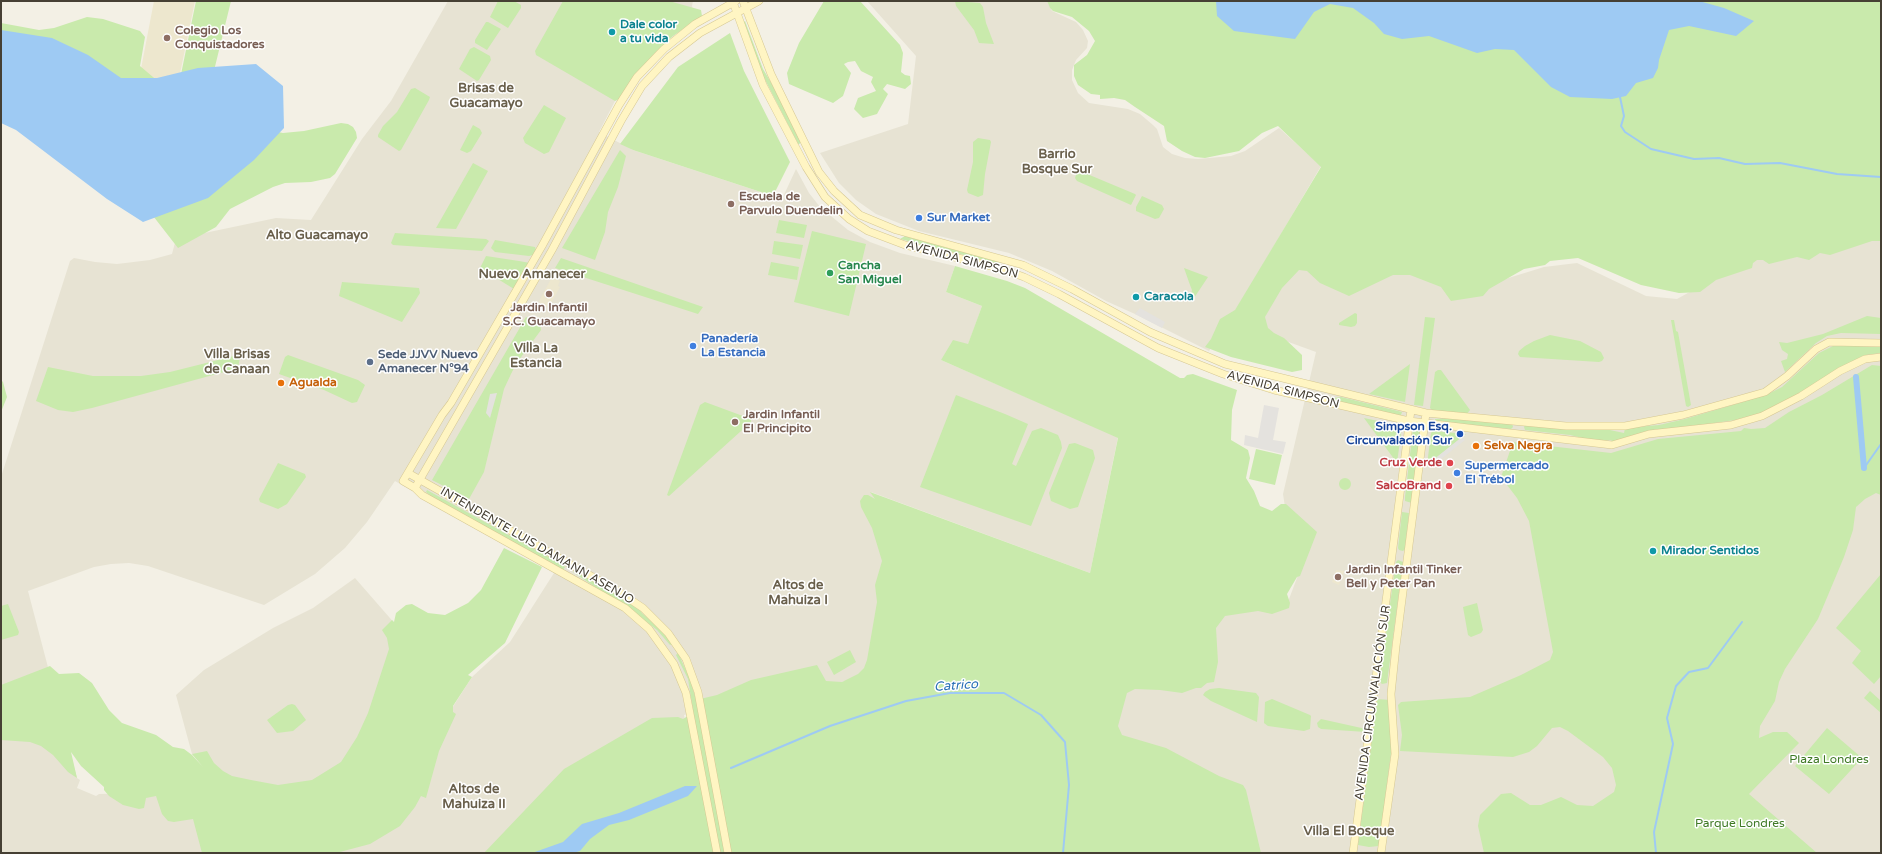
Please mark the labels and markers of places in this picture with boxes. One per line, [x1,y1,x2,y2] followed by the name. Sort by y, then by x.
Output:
[620,18,677,46] place label: Dale color a tu vida
[175,24,264,52] place label: Colegio Los Conquistadores
[607,27,617,37] marker: Dale color a tu vida
[162,33,172,43] marker: Colegio Los Conquistadores
[739,190,843,218] place label: Escuela de Parvulo Duendelin
[726,199,736,209] marker: Escuela de Parvulo Duendelin
[927,211,990,225] place label: Sur Market
[914,213,924,223] marker: Sur Market
[838,259,902,287] place label: Cancha San Miguel
[825,268,835,278] marker: Cancha San Miguel
[544,289,554,299] marker: Jardin Infantil S.C. Guacamayo
[1144,290,1194,304] place label: Caracola
[1131,292,1141,302] marker: Caracola
[503,301,595,329] place label: Jardin Infantil S.C. Guacamayo
[701,332,766,360] place label: Panadería La Estancia
[688,341,698,351] marker: Panadería La Estancia
[378,348,478,376] place label: Sede JJVV Nuevo Amanecer N°94
[365,357,375,367] marker: Sede JJVV Nuevo Amanecer N°94
[289,376,337,390] place label: Agualda
[276,378,286,388] marker: Agualda
[743,408,820,436] place label: Jardin Infantil El Principito
[730,417,740,427] marker: Jardin Infantil El Principito
[1346,420,1452,448] place label: Simpson Esq. Circunvalación Sur
[1455,429,1465,439] marker: Simpson Esq. Circunvalación Sur
[1484,439,1552,453] place label: Selva Negra
[1471,441,1481,451] marker: Selva Negra
[1380,456,1442,470] place label: Cruz Verde
[1445,458,1455,468] marker: Cruz Verde
[1465,459,1549,487] place label: Supermercado El Trébol
[1452,468,1462,478] marker: Supermercado El Trébol
[1376,479,1441,493] place label: SalcoBrand
[1444,481,1454,491] marker: SalcoBrand
[1661,544,1759,558] place label: Mirador Sentidos
[1648,546,1658,556] marker: Mirador Sentidos
[1346,563,1461,591] place label: Jardin Infantil Tinker Bell y Peter Pan
[1333,572,1343,582] marker: Jardin Infantil Tinker Bell y Peter Pan

